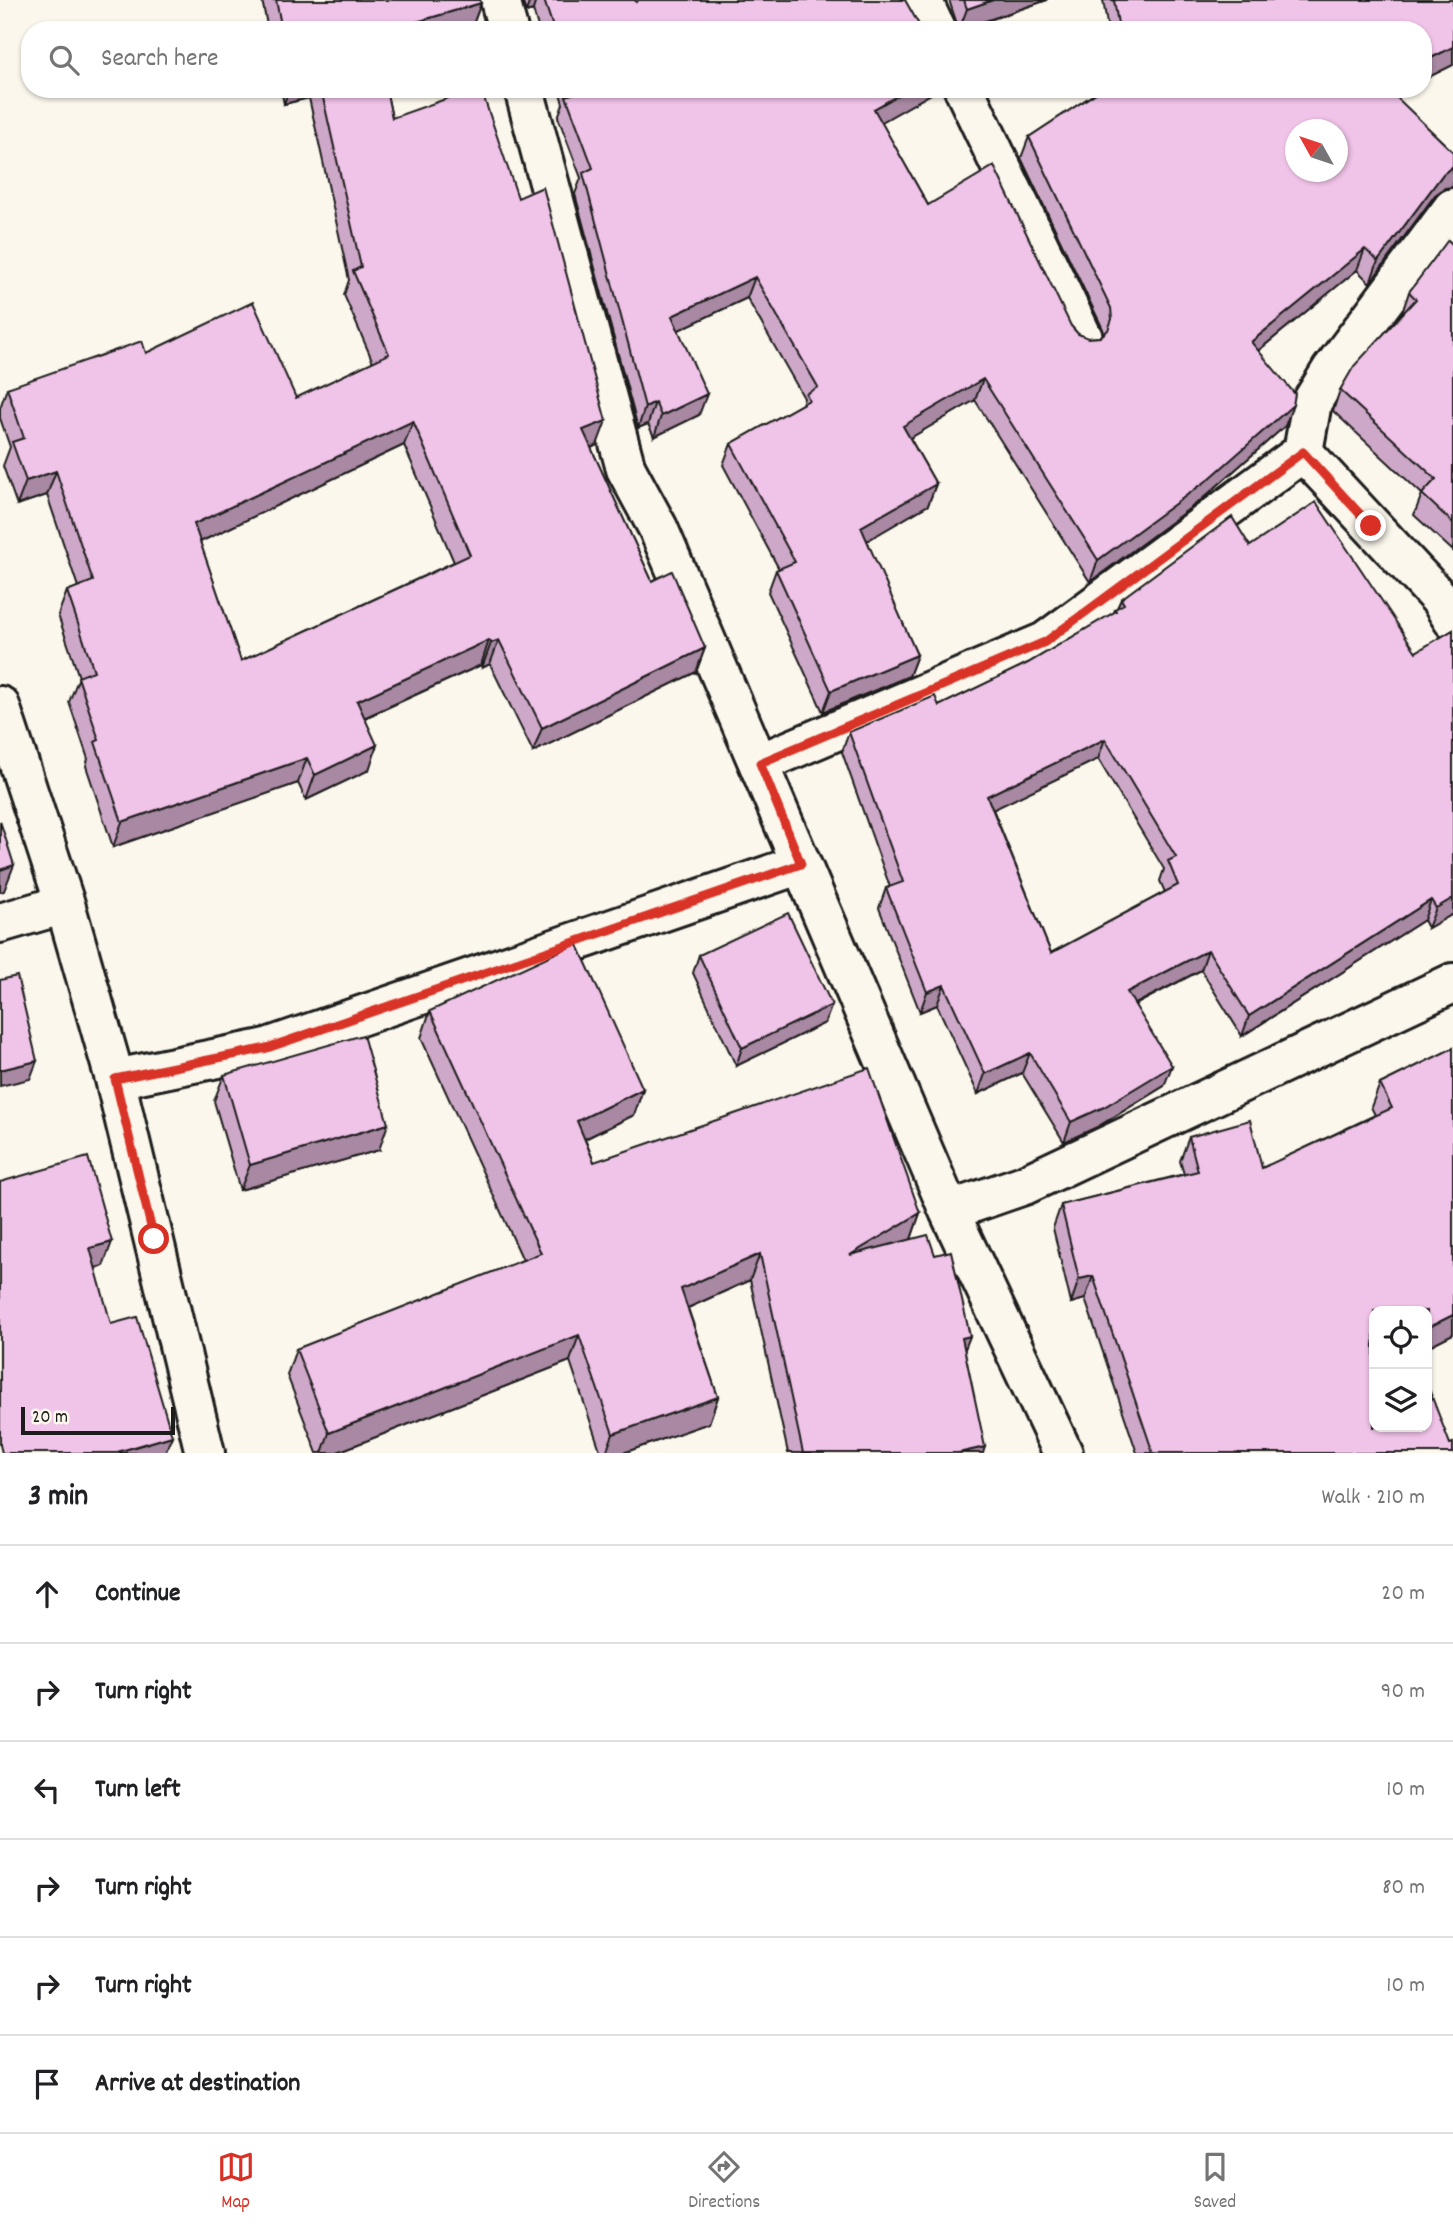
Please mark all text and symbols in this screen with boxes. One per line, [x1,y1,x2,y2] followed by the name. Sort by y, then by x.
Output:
[21,21,1432,98] search box
[45,41,83,79] icon: search
[101,41,219,78] text: Search here
[1285,119,1348,182] north arrow
[1355,510,1386,541] route end
[138,1223,169,1254] route start
[1369,1306,1432,1432] map controls
[1369,1306,1432,1369] button: locate
[1369,1369,1432,1432] button: layers
[21,1404,175,1436] scale bar
[32,1405,68,1432] text: 20 m
[28,1477,88,1520] text: 3 min
[1322,1482,1425,1515] text: Walk · 210 m
[28,1575,66,1613] icon: ahead
[95,1576,180,1613] text: Continue
[1381,1578,1425,1611] text: 20 m
[28,1673,66,1711] icon: right
[95,1674,192,1711] text: Turn right
[1381,1676,1425,1709] text: 90 m
[28,1771,66,1809] icon: left
[95,1772,181,1809] text: Turn left
[1386,1774,1425,1807] text: 10 m
[28,1869,66,1907] icon: right
[95,1870,192,1907] text: Turn right
[1382,1872,1425,1905] text: 80 m
[28,1967,66,2005] icon: right
[95,1968,192,2005] text: Turn right
[1386,1970,1425,2003] text: 10 m
[28,2065,66,2103] icon: arrive
[95,2066,300,2103] text: Arrive at destination
[217,2148,255,2217] tab: Map
[688,2148,760,2217] tab: Directions
[1194,2148,1236,2217] tab: Saved

